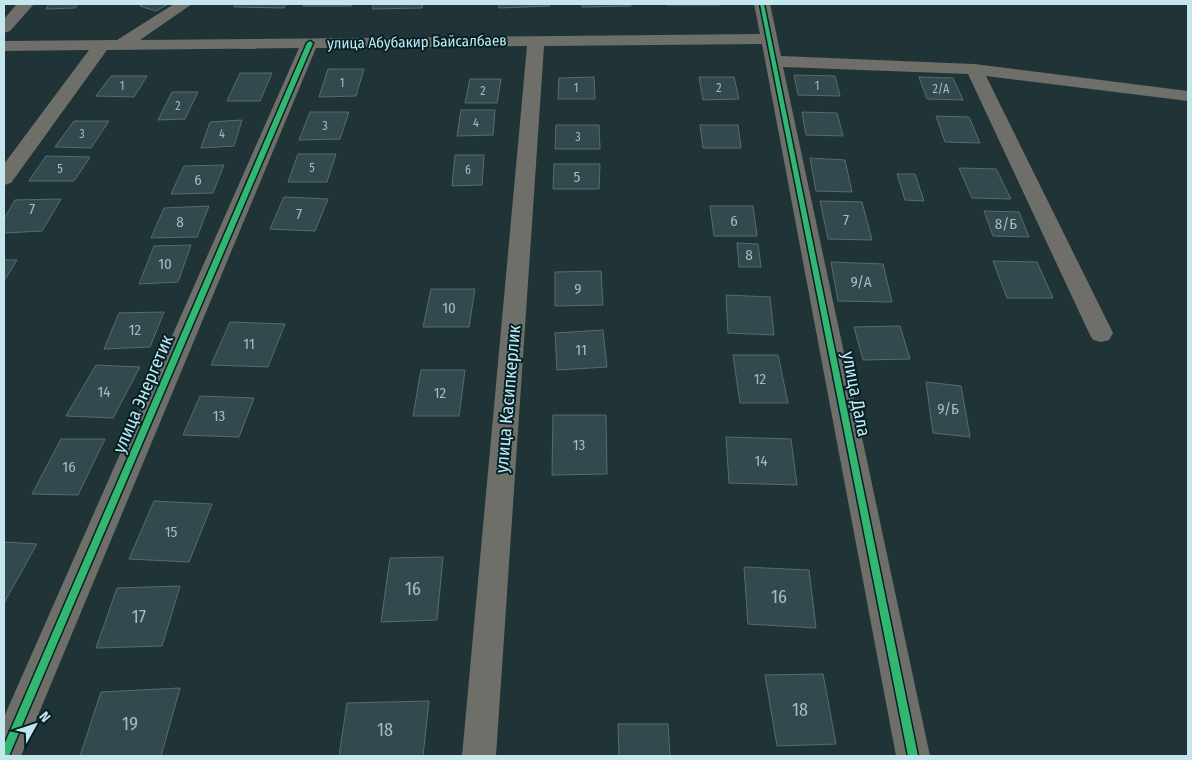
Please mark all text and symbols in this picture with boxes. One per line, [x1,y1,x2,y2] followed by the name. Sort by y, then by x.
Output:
[327,31,507,53] street label: улица Абубакир Байсалбаев
[340,76,344,90] house number: 1
[120,79,124,93] house number: 1
[815,79,819,93] house number: 1
[574,81,578,95] house number: 1
[716,81,722,95] house number: 2
[933,82,950,96] house number: 2/А
[480,84,486,98] house number: 2
[175,99,181,113] house number: 2
[473,116,479,130] house number: 4
[322,119,328,133] house number: 3
[79,127,85,141] house number: 3
[219,127,225,141] house number: 4
[575,130,581,144] house number: 3
[309,161,315,175] house number: 5
[57,162,63,176] house number: 5
[465,163,471,177] house number: 6
[574,168,581,186] house number: 5
[194,171,202,189] house number: 6
[29,200,35,218] house number: 7
[296,205,302,223] house number: 7
[843,211,849,229] house number: 7
[730,212,738,230] house number: 6
[176,213,184,231] house number: 8
[995,215,1017,233] house number: 8/Б
[745,246,753,264] house number: 8
[158,255,172,273] house number: 10
[850,273,872,291] house number: 9/А
[574,280,582,298] house number: 9
[442,299,456,317] house number: 10
[129,321,142,339] house number: 12
[491,324,525,474] street label: улица Касипкерлик
[108,331,178,457] street label: улица Энергетик
[243,335,255,353] house number: 11
[575,341,587,359] house number: 11
[837,350,875,439] street label: улица Дала
[754,370,767,388] house number: 12
[97,383,111,401] house number: 14
[434,384,447,402] house number: 12
[937,400,959,418] house number: 9/Б
[213,407,226,425] house number: 13
[573,436,586,454] house number: 13
[754,452,768,470] house number: 14
[62,458,76,476] house number: 16
[165,523,177,541] house number: 15
[405,578,421,600] house number: 16
[771,586,787,608] house number: 16
[132,606,146,628] house number: 17
[792,699,808,721] house number: 18
[10,700,60,750] north arrow
[35,708,54,726] text: N
[122,713,138,735] house number: 19
[377,719,393,741] house number: 18

